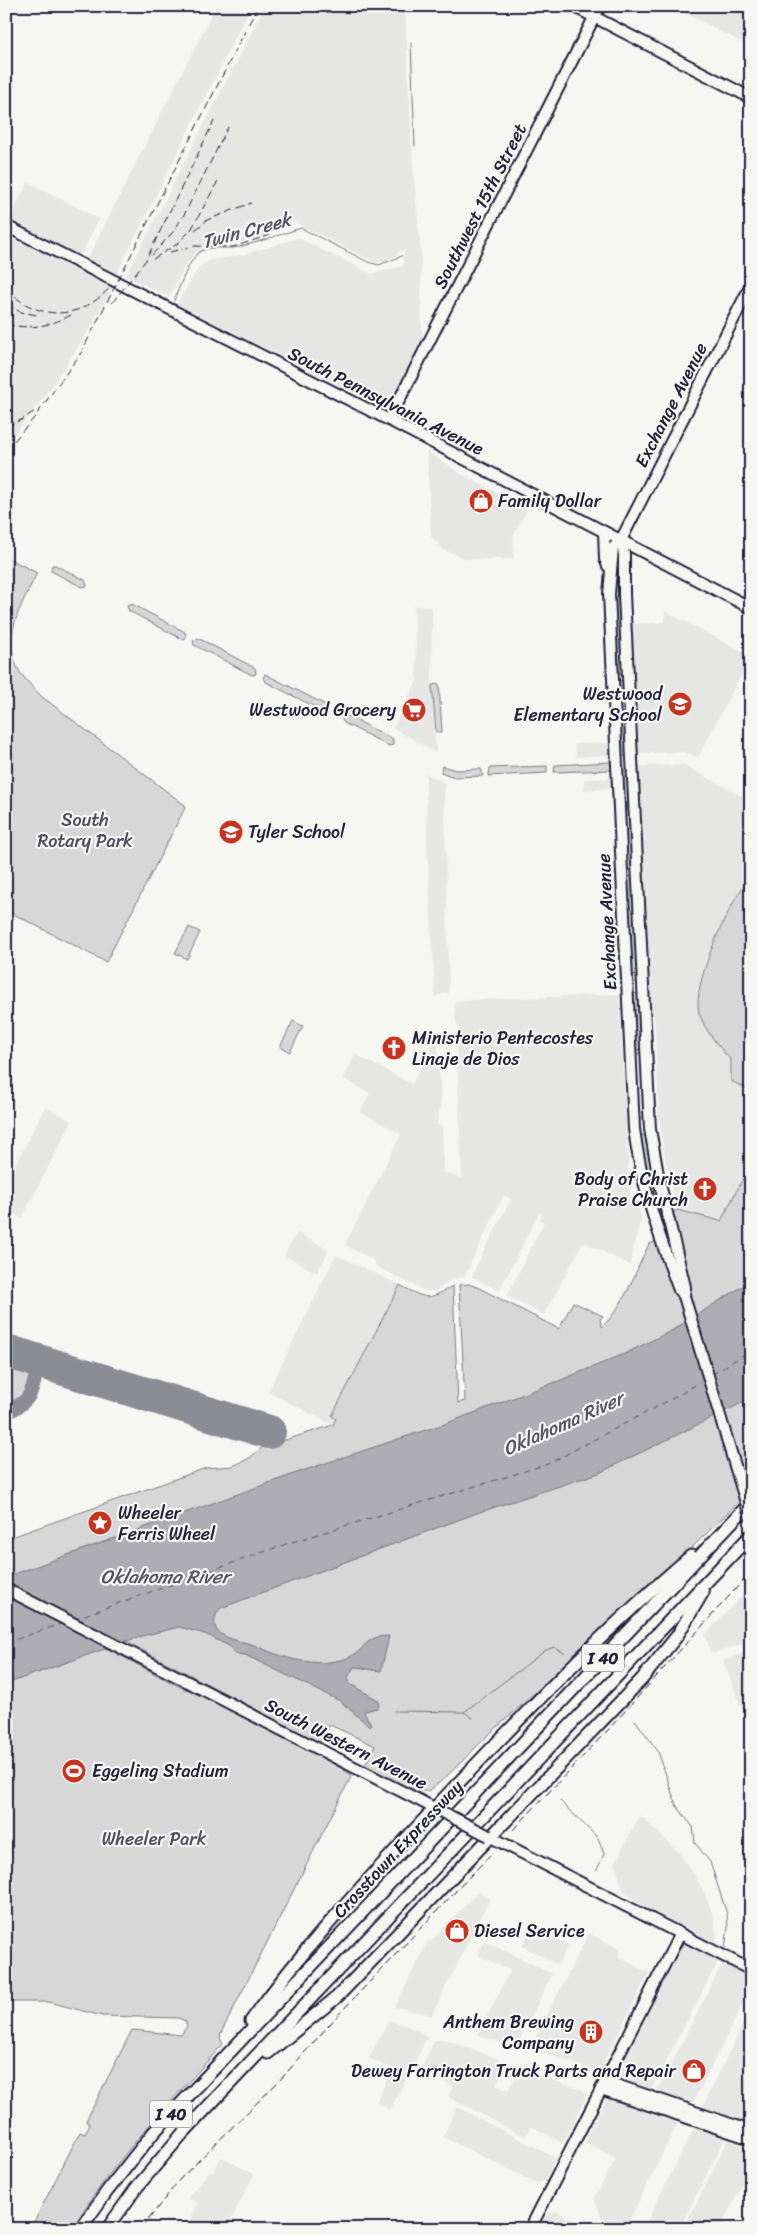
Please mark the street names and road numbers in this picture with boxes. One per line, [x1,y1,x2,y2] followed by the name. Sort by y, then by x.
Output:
[424,117,536,294] street label: Southwest 15th Street
[626,337,716,473] street label: Exchange Avenue
[282,338,490,465] street label: South Pennsylvania Avenue
[587,853,627,991] street label: Exchange Avenue
[582,1645,624,1672] road number: I 40
[259,1689,433,1799] street label: South Western Avenue
[325,1772,472,1926] street label: Crosstown Expressway
[150,2100,192,2128] road number: I 40

